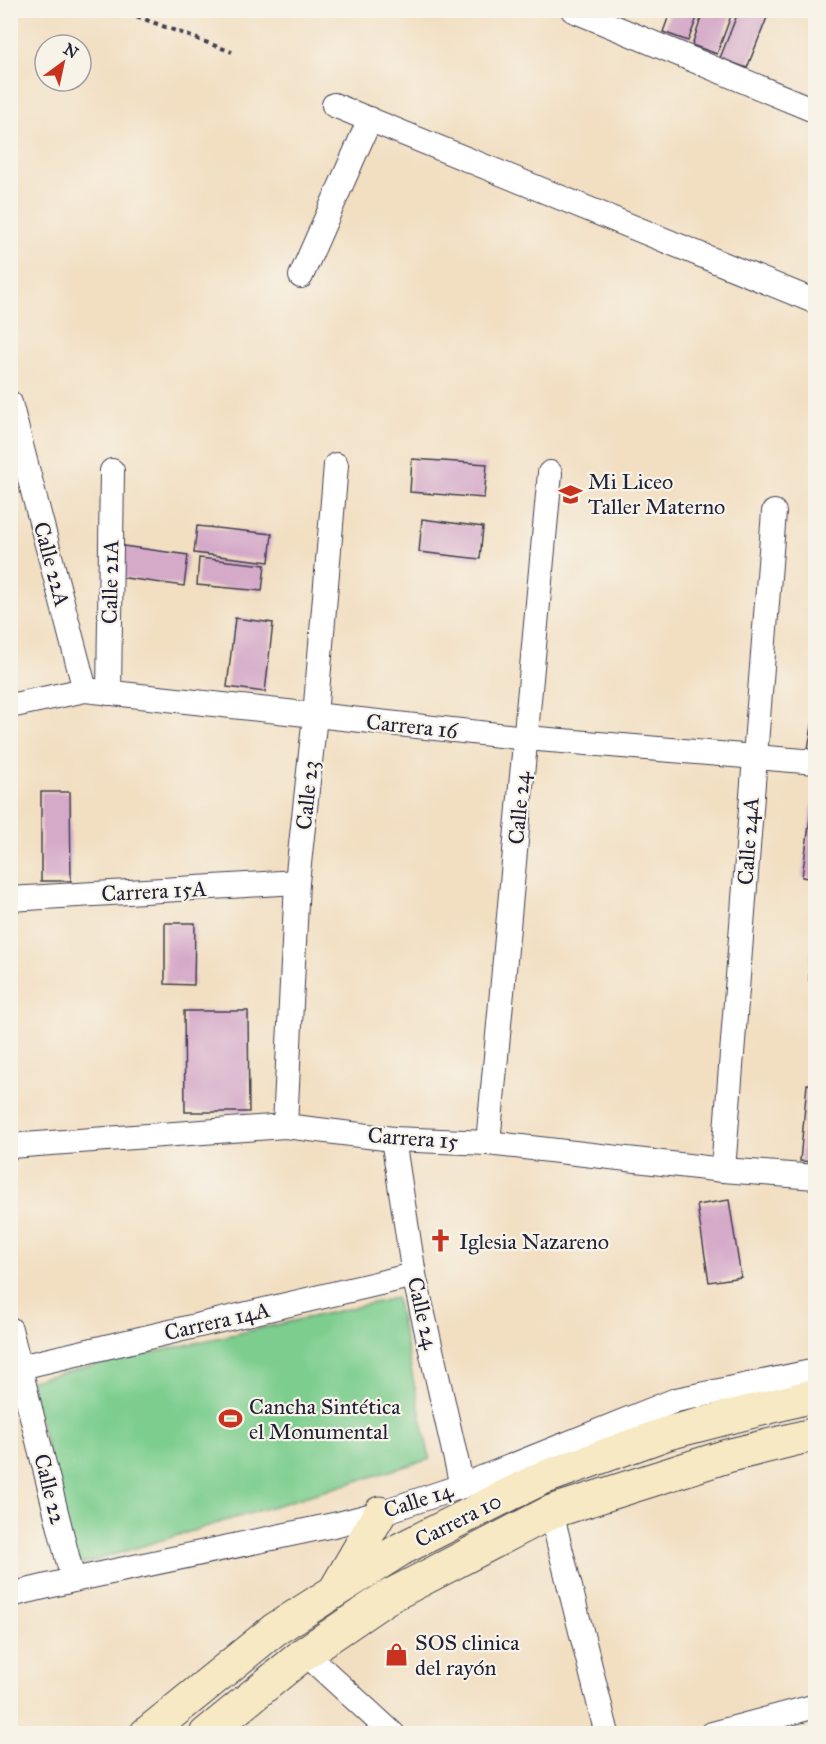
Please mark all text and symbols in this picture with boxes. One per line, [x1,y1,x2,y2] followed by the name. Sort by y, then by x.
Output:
[33,33,93,93] north arrow
[60,39,82,63] text: N
[588,468,725,520] place label: Mi Liceo Taller Materno
[557,481,583,507] school or university icon: Mi Liceo Taller Materno
[28,519,76,609] street label: Calle 22A
[96,539,124,624] street label: Calle 21A
[365,708,460,744] street label: Carrera 16
[290,759,324,831] street label: Calle 23
[502,770,536,846] street label: Calle 24
[731,796,765,886] street label: Calle 24A
[101,875,208,907] street label: Carrera 15A
[367,1121,459,1155] street label: Carrera 15
[428,1228,454,1254] church icon: Iglesia Nazareno
[459,1228,609,1255] place label: Iglesia Nazareno
[402,1274,445,1352] street label: Calle 24
[161,1296,273,1346] street label: Carrera 14A
[249,1393,401,1445] place label: Cancha Sintética el Monumental
[218,1406,244,1432] sports icon: Cancha Sintética el Monumental
[28,1451,72,1527] street label: Calle 22
[380,1476,457,1524] street label: Calle 14
[410,1487,506,1553] street label: Carrera 10
[415,1629,520,1681] place label: SOS clinica del rayón
[384,1642,410,1668] shop icon: SOS clinica del rayón

